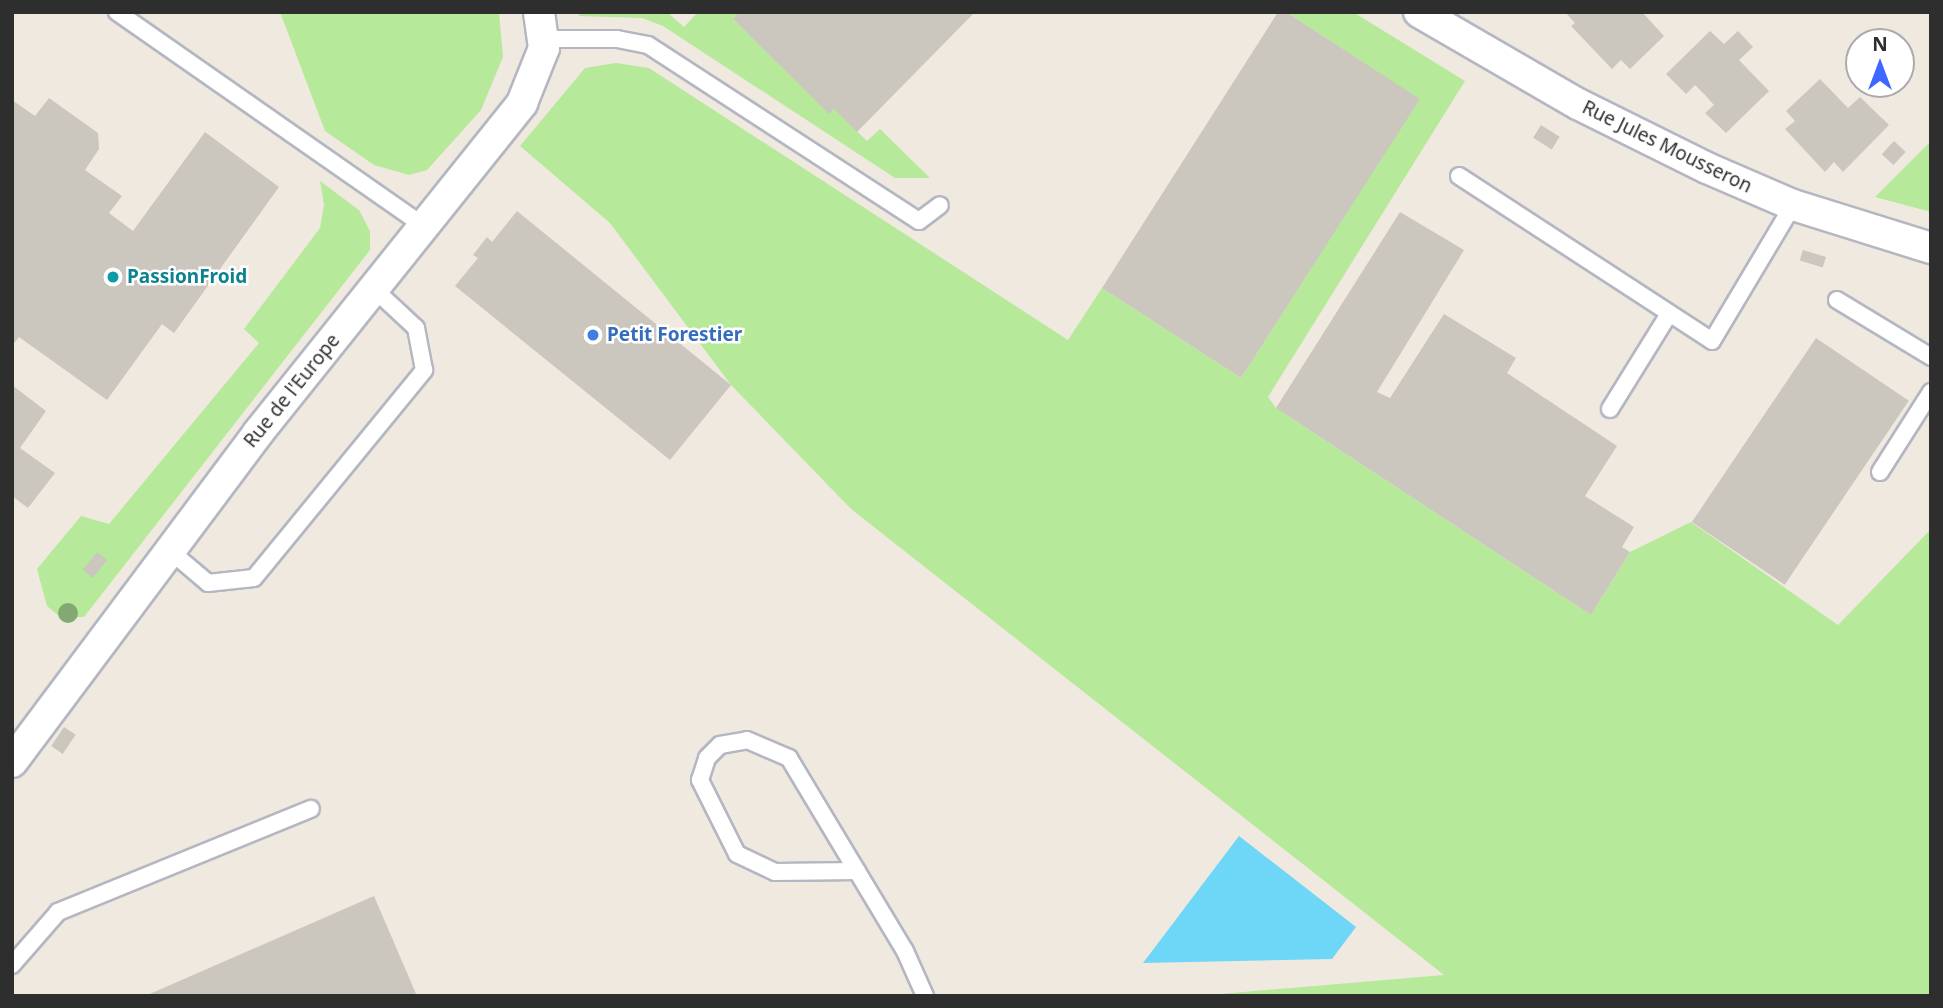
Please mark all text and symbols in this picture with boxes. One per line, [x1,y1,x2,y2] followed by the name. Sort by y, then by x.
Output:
[1845,28,1915,98] north arrow
[1872,31,1888,57] text: N
[1578,96,1756,198] street label: Rue Jules Mousseron
[127,266,247,288] place label: PassionFroid
[105,269,121,285] marker: PassionFroid
[607,324,742,346] place label: Petit Forestier
[585,327,601,343] marker: Petit Forestier
[239,330,345,452] street label: Rue de l'Europe

